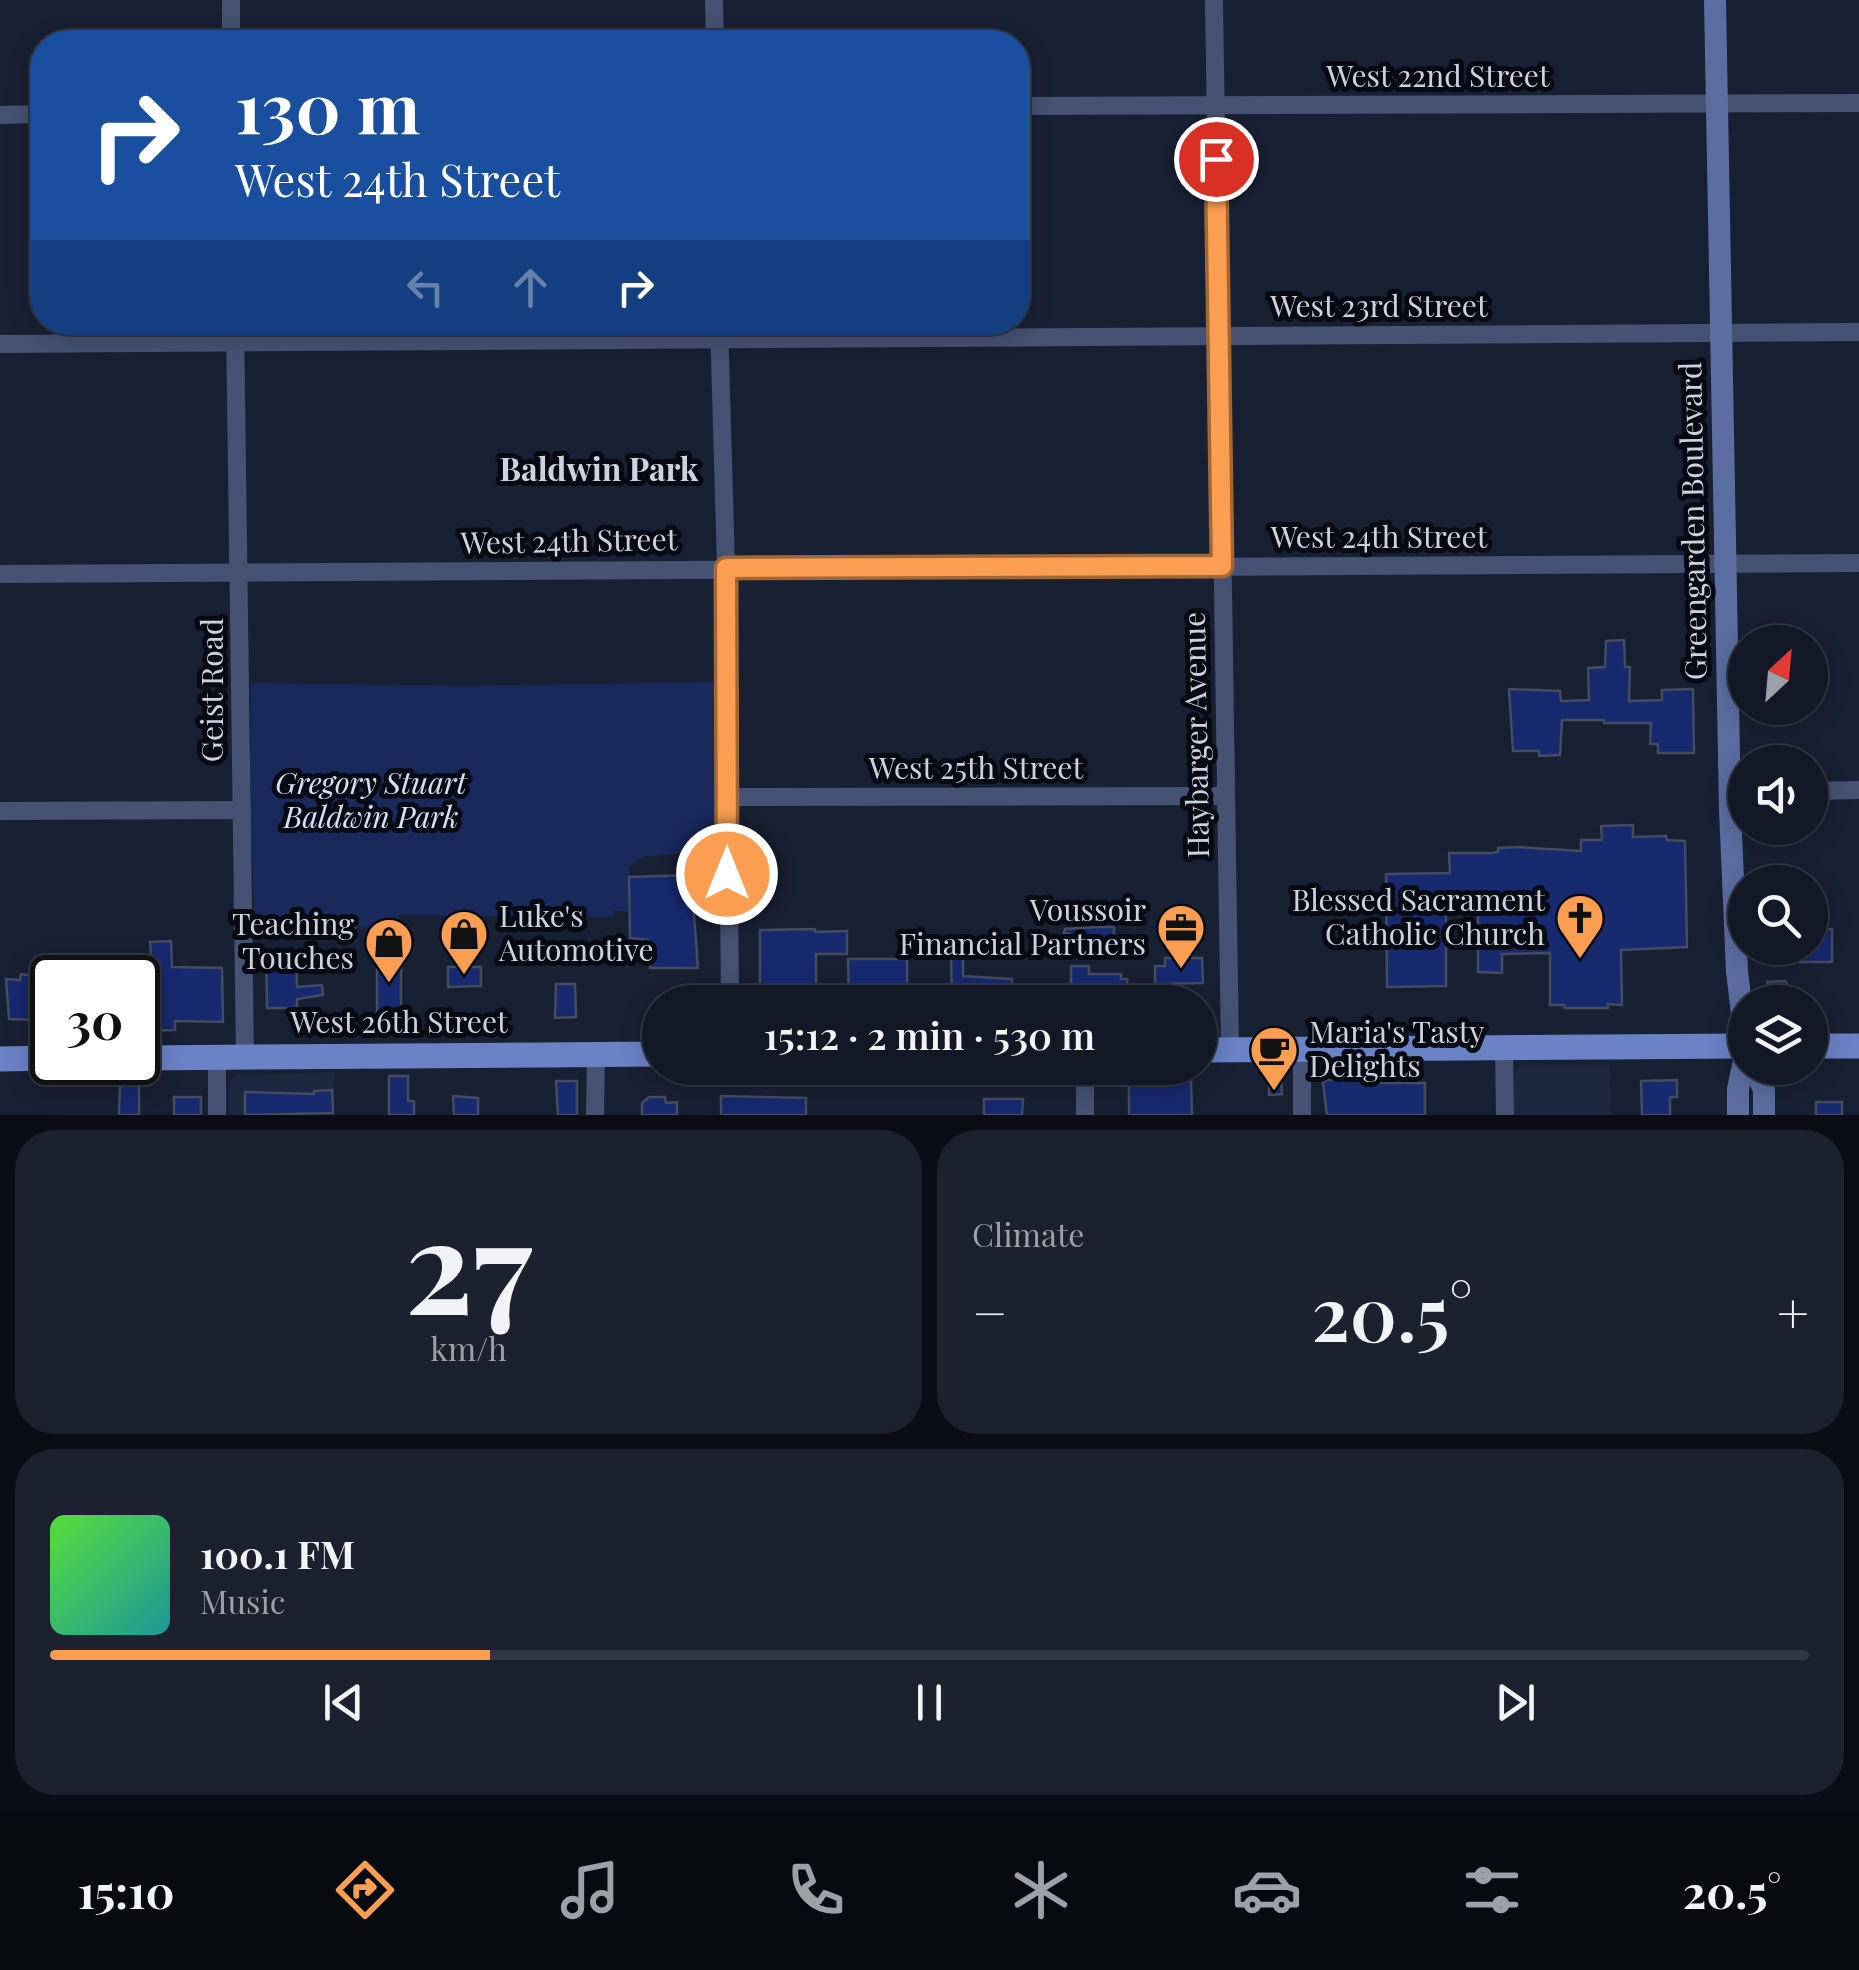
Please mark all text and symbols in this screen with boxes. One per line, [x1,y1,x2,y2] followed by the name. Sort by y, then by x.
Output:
[1325,55,1550,95] street label: West 22nd Street
[235,58,420,152] text: 130 m
[70,70,200,200] icon: right
[1174,117,1259,202] pin
[1189,132,1244,187] icon: arrive
[235,148,560,208] text: West 24th Street
[398,260,453,315] icon: left
[503,260,558,315] icon: ahead
[608,260,663,315] icon: right
[1269,285,1488,325] street label: West 23rd Street
[1669,361,1715,681] street label: Greengarden Boulevard
[500,446,699,489] district label: Baldwin Park
[1270,516,1488,556] street label: West 24th Street
[459,518,678,562] street label: West 24th Street
[1173,611,1217,859] street label: Haybarger Avenue
[191,618,231,762] street label: Geist Road
[1728,625,1828,725] north arrow
[1728,625,1828,1085] map controls
[1728,745,1828,845] button: sound
[868,747,1084,787] street label: West 25th Street
[275,762,469,836] park label: Gregory Stuart Baldwin Park
[675,822,779,926] position arrow
[1728,865,1828,965] button: search
[1292,879,1545,953] place label: Blessed Sacrament Catholic Church
[899,889,1146,963] place label: Voussoir Financial Partners
[1554,892,1606,960] church icon: Blessed Sacrament Catholic Church
[498,895,654,969] place label: Luke's Automotive
[1155,902,1207,970] office icon: Voussoir Financial Partners
[232,903,354,977] place label: Teaching Touches
[438,908,490,976] shop icon: Luke's Automotive
[363,916,415,984] shop icon: Teaching Touches
[30,955,160,1085] speed limit sign: 30
[1728,985,1828,1085] button: layers
[289,1001,508,1041] street label: West 26th Street
[764,1009,1095,1060] text: 15:12 · 2 min · 530 m
[1309,1011,1484,1085] place label: Maria's Tasty Delights
[1248,1024,1300,1092] cafe icon: Maria's Tasty Delights
[405,1174,532,1348] text: 27
[972,1212,1084,1255] text: Climate
[1311,1261,1473,1361] text: 20.5°
[972,1274,1008,1348] text: −
[1777,1274,1809,1348] text: +
[430,1326,507,1369] text: km/h
[200,1528,355,1579] text: 100.1 FM
[200,1579,285,1622] text: Music
[316,1675,371,1730] icon: previous
[902,1675,957,1730] icon: pause
[1488,1675,1543,1730] icon: next
[330,1855,400,1925] icon: directions
[555,1855,625,1925] icon: music
[781,1855,851,1925] icon: phone
[1006,1855,1076,1925] icon: climate
[1232,1855,1302,1925] icon: car
[1457,1855,1527,1925] icon: filters
[78,1860,174,1920] text: 15:10
[1683,1860,1781,1920] text: 20.5°

